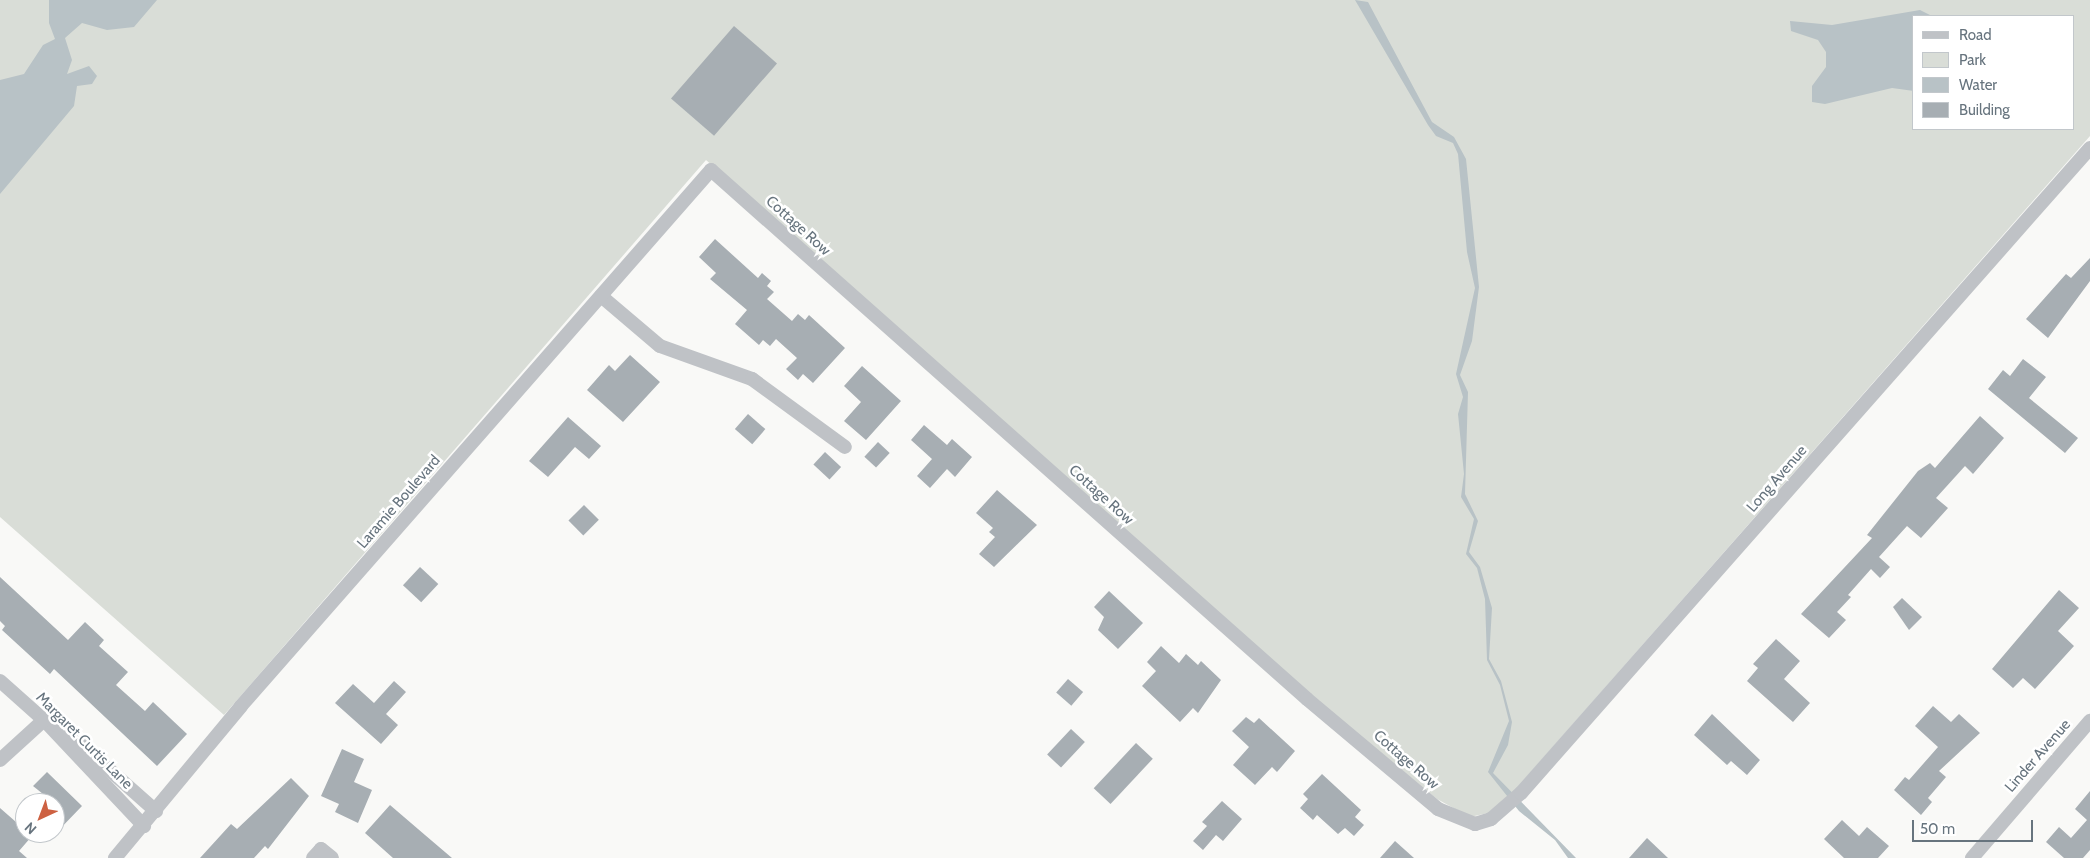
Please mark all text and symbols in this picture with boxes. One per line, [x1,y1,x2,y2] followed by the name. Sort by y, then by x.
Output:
[1912,15,2075,130] legend
[1959,26,1992,44] text: Road
[1959,51,1986,69] text: Park
[1959,76,1997,94] text: Water
[1959,101,2010,119] text: Building
[762,192,834,260] street label: Cottage Row
[1743,442,1811,516] street label: Long Avenue
[354,452,444,552] street label: Laramie Boulevard
[1065,461,1137,529] street label: Cottage Row
[32,689,136,793] street label: Margaret Curtis Lane
[2001,716,2075,796] street label: Linder Avenue
[1370,727,1442,793] street label: Cottage Row
[15,793,65,843] north arrow
[1915,810,2036,842] scale bar
[21,818,40,838] text: N
[1920,820,1955,838] text: 50 m

